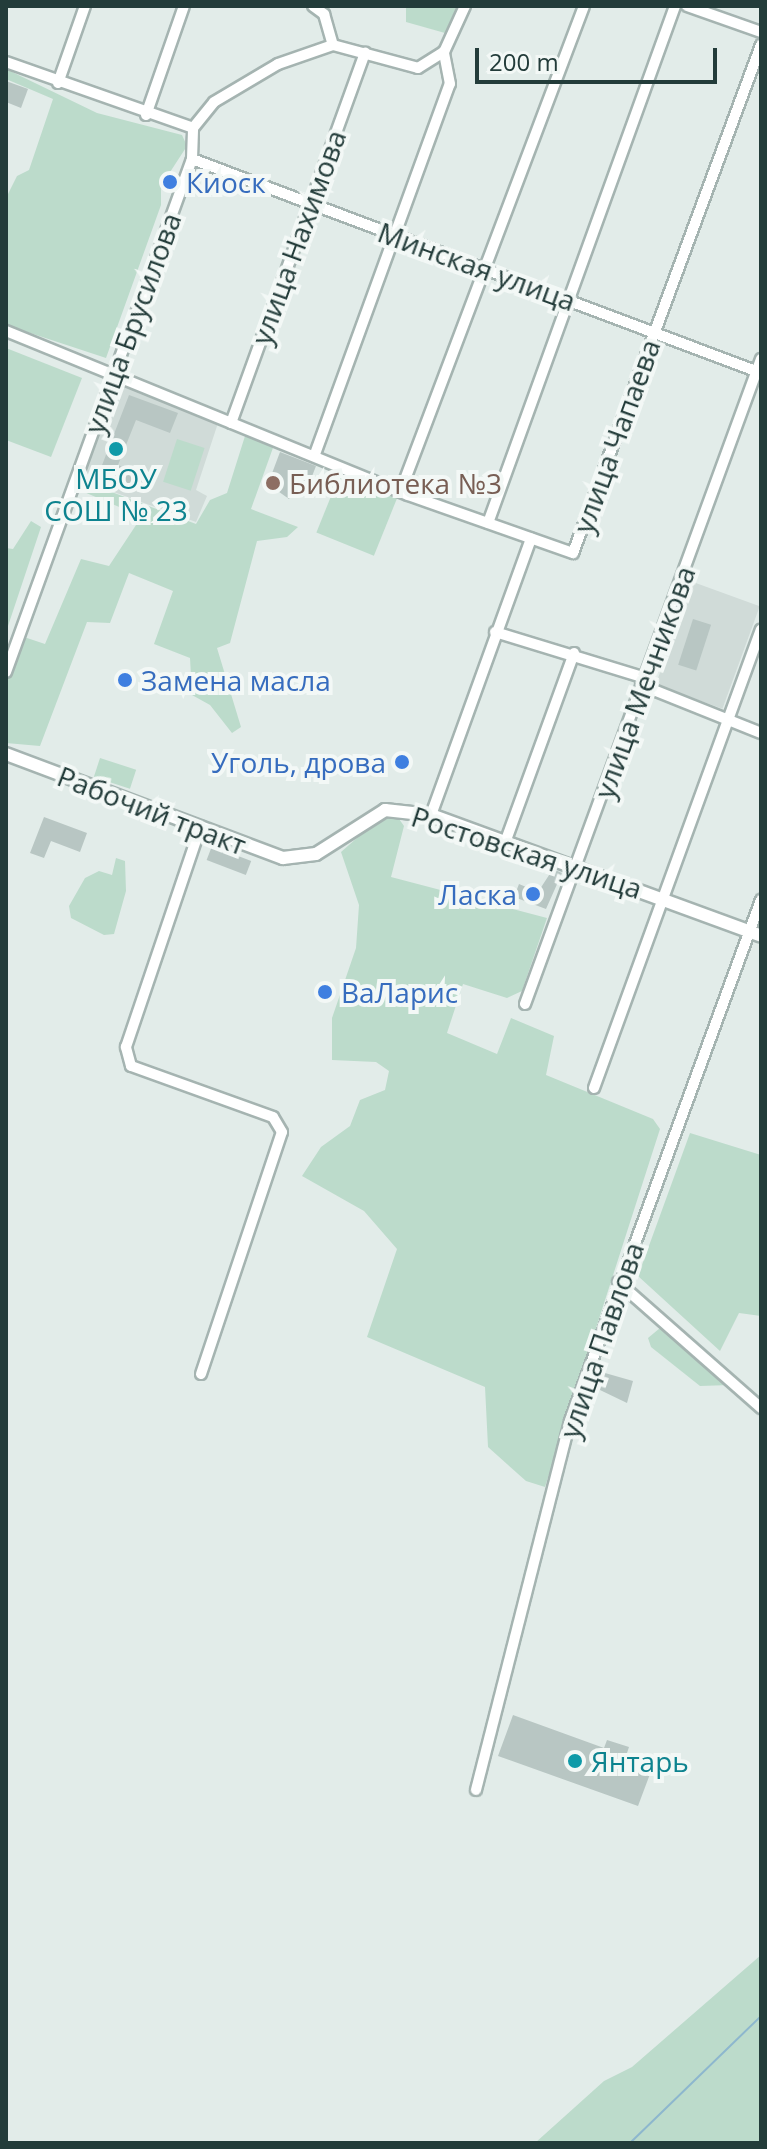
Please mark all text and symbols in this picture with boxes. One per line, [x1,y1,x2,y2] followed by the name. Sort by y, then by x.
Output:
[479,32,721,82] scale bar
[489,45,559,78] text: 200 m
[244,125,352,349] street label: улица Нахимова
[186,165,266,199] place label: Киоск
[161,173,179,191] marker: Киоск
[77,208,187,438] street label: улица Брусилова
[374,215,580,317] street label: Минская улица
[565,335,667,537] street label: улица Чапаева
[107,440,125,458] marker: МБОУ СОШ № 23
[44,461,188,527] place label: МБОУ СОШ № 23
[289,466,502,500] place label: Библиотека №3
[264,474,282,492] marker: Библиотека №3
[586,561,702,803] street label: улица Мечникова
[141,663,331,697] place label: Замена масла
[116,671,134,689] marker: Замена масла
[211,745,386,779] place label: Уголь, дрова
[393,753,411,771] marker: Уголь, дрова
[53,759,251,861] street label: Рабочий тракт
[408,799,646,905] street label: Ростовская улица
[438,877,517,911] place label: Ласка
[524,885,542,903] marker: Ласка
[341,975,458,1009] place label: ВаЛарис
[316,983,334,1001] marker: ВаЛарис
[552,1238,650,1442] street label: улица Павлова
[591,1744,689,1778] place label: Янтарь
[566,1752,584,1770] marker: Янтарь

